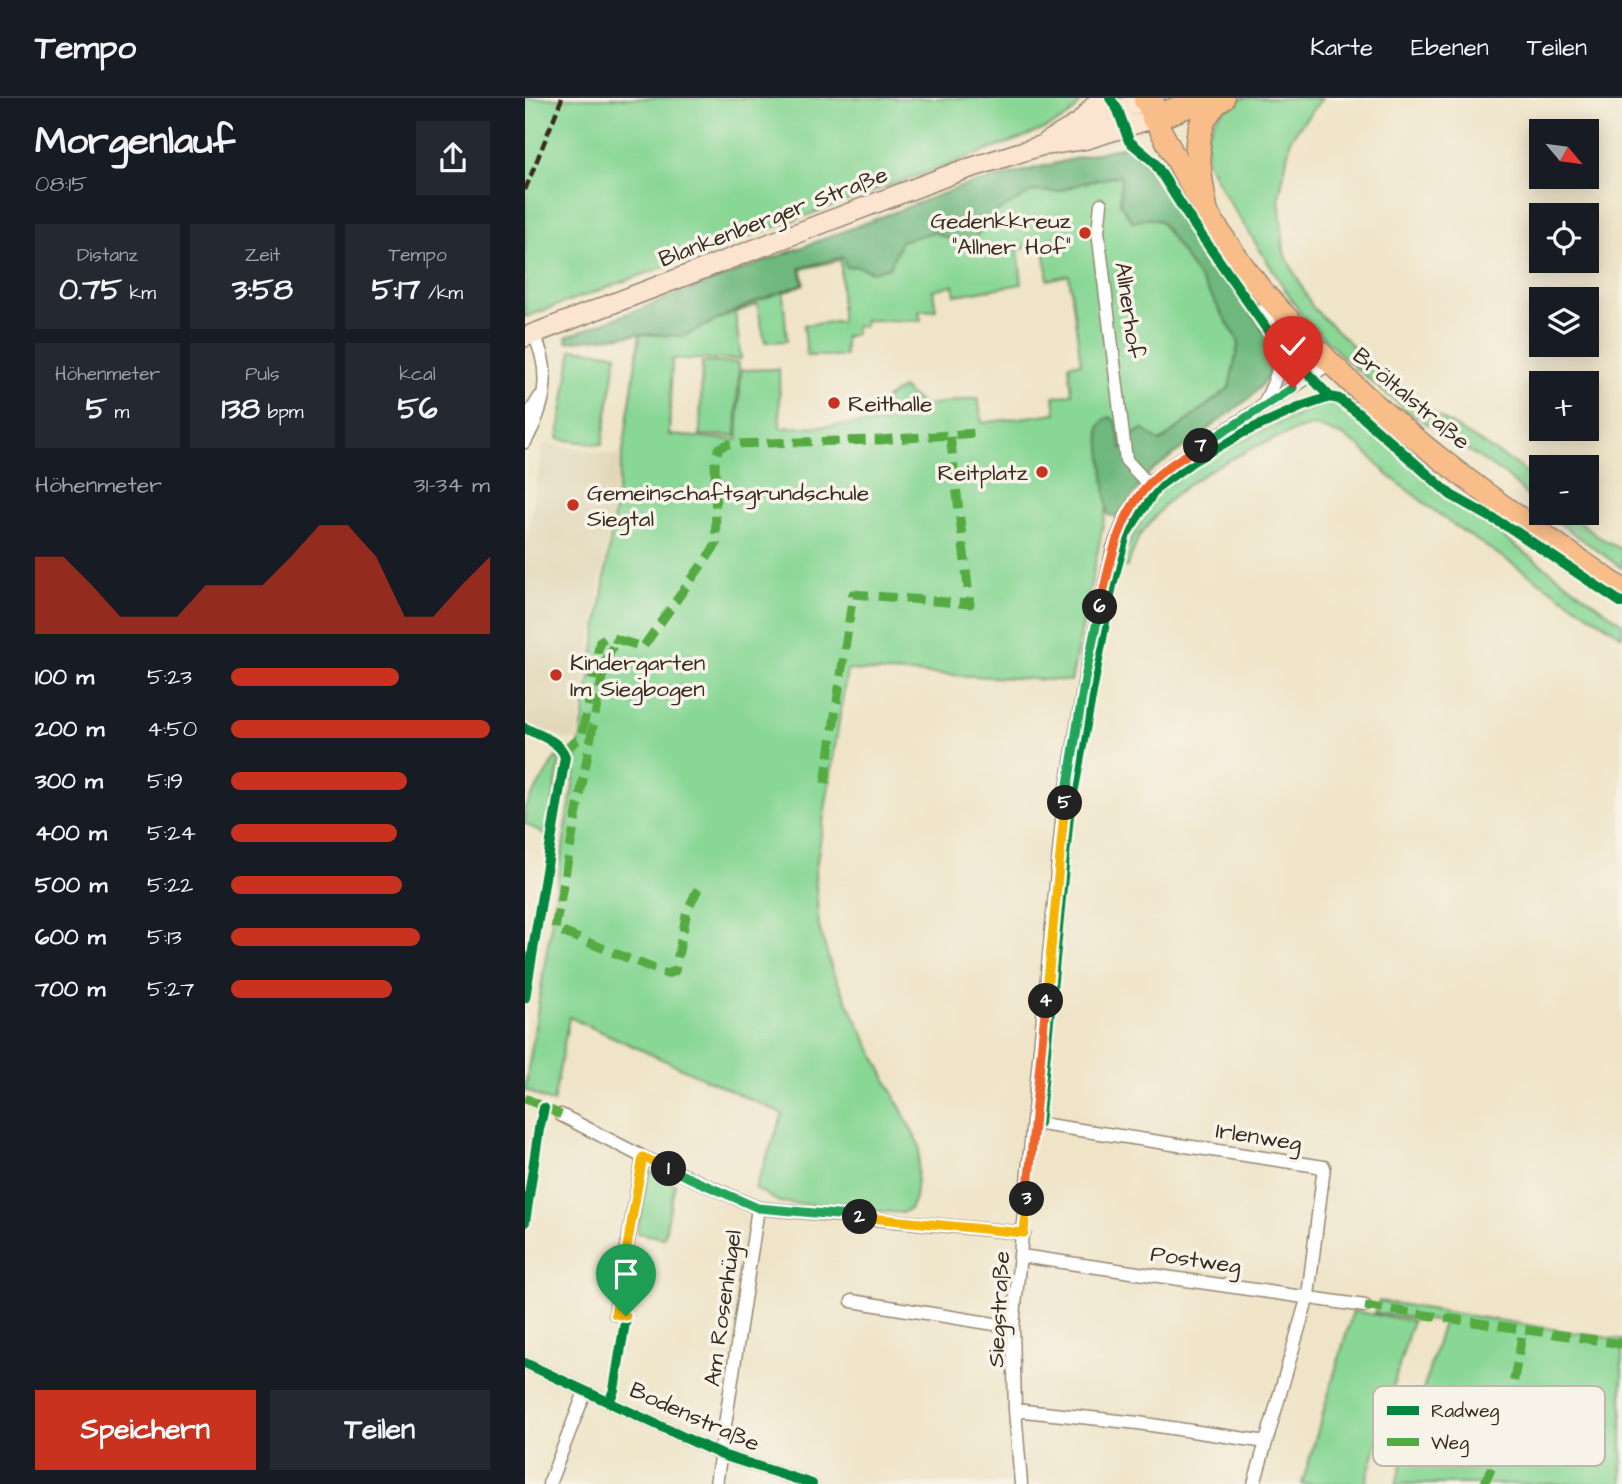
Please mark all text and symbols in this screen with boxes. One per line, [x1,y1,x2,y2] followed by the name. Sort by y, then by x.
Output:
[35,25,136,71] text: Tempo
[1310,31,1373,65] text: Karte
[1411,31,1489,65] text: Ebenen
[1527,31,1587,65] text: Teilen
[35,116,235,168] text: Morgenlauf
[1529,119,1599,189] north arrow
[1529,119,1599,525] map controls
[416,121,490,195] button: share
[654,158,893,276] street label: Blankenberger Straße
[35,168,88,200] text: 08:15
[1529,203,1599,273] button: locate
[930,205,1072,263] place label: Gedenkkreuz "Allner Hof"
[1077,225,1093,241] marker: Gedenkkreuz "Allner Hof"
[77,242,138,269] text: Distanz
[245,242,280,269] text: Zeit
[388,242,447,269] text: Tempo
[1106,260,1152,361] street label: Allnerhof
[59,269,122,311] text: 0.75
[232,269,293,311] text: 3:58
[372,269,420,311] text: 5:17
[122,280,156,307] text: km
[420,280,463,307] text: /km
[1529,287,1599,357] button: layers
[1263,316,1323,388] pin
[1274,327,1312,365] icon: check
[1346,340,1477,457] street label: Bröltalstraße
[55,361,160,388] text: Höhenmeter
[245,361,280,388] text: Puls
[399,361,436,388] text: kcal
[1529,371,1599,441] button: +
[86,388,107,430] text: 5
[221,388,260,430] text: 138
[397,388,438,430] text: 56
[848,388,932,420] place label: Reithalle
[826,395,842,411] marker: Reithalle
[107,399,129,426] text: m
[260,399,304,426] text: bpm
[1183,428,1219,464] pin: 7
[1195,432,1206,459] text: 7
[1529,455,1599,525] button: −
[938,457,1029,489] place label: Reitplatz
[1034,464,1050,480] marker: Reitplatz
[35,469,162,501] text: Höhenmeter
[414,469,490,501] text: 31–34 m
[587,477,869,536] place label: Gemeinschaftsgrundschule Siegtal
[565,497,581,513] marker: Gemeinschaftsgrundschule Siegtal
[1083,589,1117,624] pin: 6
[1094,593,1105,620] text: 6
[570,647,705,706] place label: Kindergarten Im Siegbogen
[35,661,94,693] text: 100 m
[147,661,192,693] text: 5:23
[548,667,564,683] marker: Kindergarten Im Siegbogen
[35,713,104,745] text: 200 m
[147,713,197,745] text: 4:50
[35,765,103,797] text: 300 m
[147,765,183,797] text: 5:19
[1047,786,1083,820] pin: 5
[1058,789,1071,816] text: 5
[35,817,107,849] text: 400 m
[147,817,196,849] text: 5:24
[35,869,107,901] text: 500 m
[147,869,193,901] text: 5:22
[35,921,106,953] text: 600 m
[147,921,182,953] text: 5:13
[35,973,105,1005] text: 700 m
[147,973,194,1005] text: 5:27
[1029,984,1063,1018] pin: 4
[1039,987,1052,1014] text: 4
[1213,1114,1304,1161] street label: Irlenweg
[652,1152,687,1186] pin: 1
[667,1155,670,1182] text: 1
[1009,1182,1045,1216] pin: 3
[1022,1185,1031,1212] text: 3
[843,1200,877,1234] pin: 2
[854,1203,865,1230] text: 2
[696,1228,751,1389] street label: Am Rosenhügel
[1148,1238,1243,1283] street label: Postweg
[596,1244,656,1316] pin
[980,1250,1019,1368] street label: Siegstraße
[607,1255,645,1293] icon: arrive
[625,1374,765,1460] street label: Bodenstraße
[1373,1386,1605,1466] legend
[35,1390,256,1470] button: Speichern
[270,1390,490,1470] button: Teilen
[1431,1398,1500,1426] text: Radweg
[1431,1430,1469,1458] text: Weg

